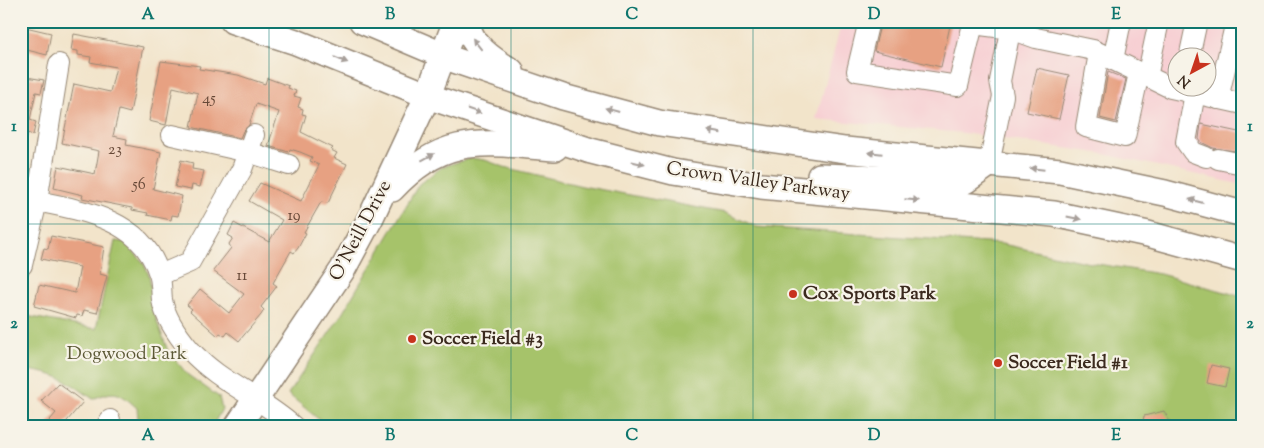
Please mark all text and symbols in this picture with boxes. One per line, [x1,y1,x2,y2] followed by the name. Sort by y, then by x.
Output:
[142,4,155,27] text: A
[385,4,395,27] text: B
[626,4,639,27] text: C
[868,4,881,27] text: D
[1111,4,1121,27] text: E
[472,38,483,51] one-way arrow
[1166,48,1216,98] north arrow
[334,57,348,65] one-way arrow
[1174,69,1196,92] text: N
[202,88,216,111] house number: 45
[604,106,619,114] one-way arrow
[466,108,481,116] one-way arrow
[11,116,17,139] text: 1
[1247,116,1253,139] text: 1
[706,128,722,136] one-way arrow
[108,139,122,162] house number: 23
[867,149,883,157] one-way arrow
[421,153,436,161] one-way arrow
[664,156,852,208] street label: Crown Valley Parkway
[630,159,645,167] one-way arrow
[1028,165,1044,173] one-way arrow
[131,174,146,197] house number: 56
[323,176,399,286] street label: O'Neill Drive
[905,196,921,204] one-way arrow
[1188,197,1203,205] one-way arrow
[287,205,301,228] house number: 19
[1066,214,1081,222] one-way arrow
[237,265,248,288] house number: 11
[803,281,937,308] place label: Cox Sports Park
[787,288,799,300] marker: Cox Sports Park
[10,313,18,336] text: 2
[1246,313,1254,336] text: 2
[422,326,543,353] place label: Soccer Field #3
[406,333,418,345] marker: Soccer Field #3
[67,341,188,368] park label: Dogwood Park
[1008,350,1128,377] place label: Soccer Field #1
[992,357,1004,369] marker: Soccer Field #1
[142,425,155,448] text: A
[385,425,395,448] text: B
[626,425,639,448] text: C
[868,425,881,448] text: D
[1111,425,1121,448] text: E

